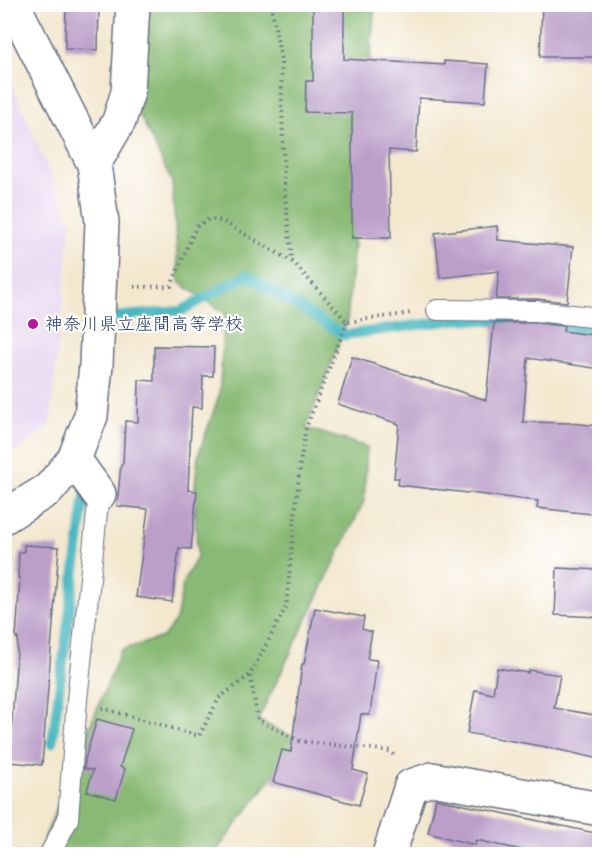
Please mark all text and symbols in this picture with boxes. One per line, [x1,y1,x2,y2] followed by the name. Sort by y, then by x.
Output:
[45,314,243,339] place label: 神奈川県立座間高等学校
[26,317,40,331] marker: 神奈川県立座間高等学校

